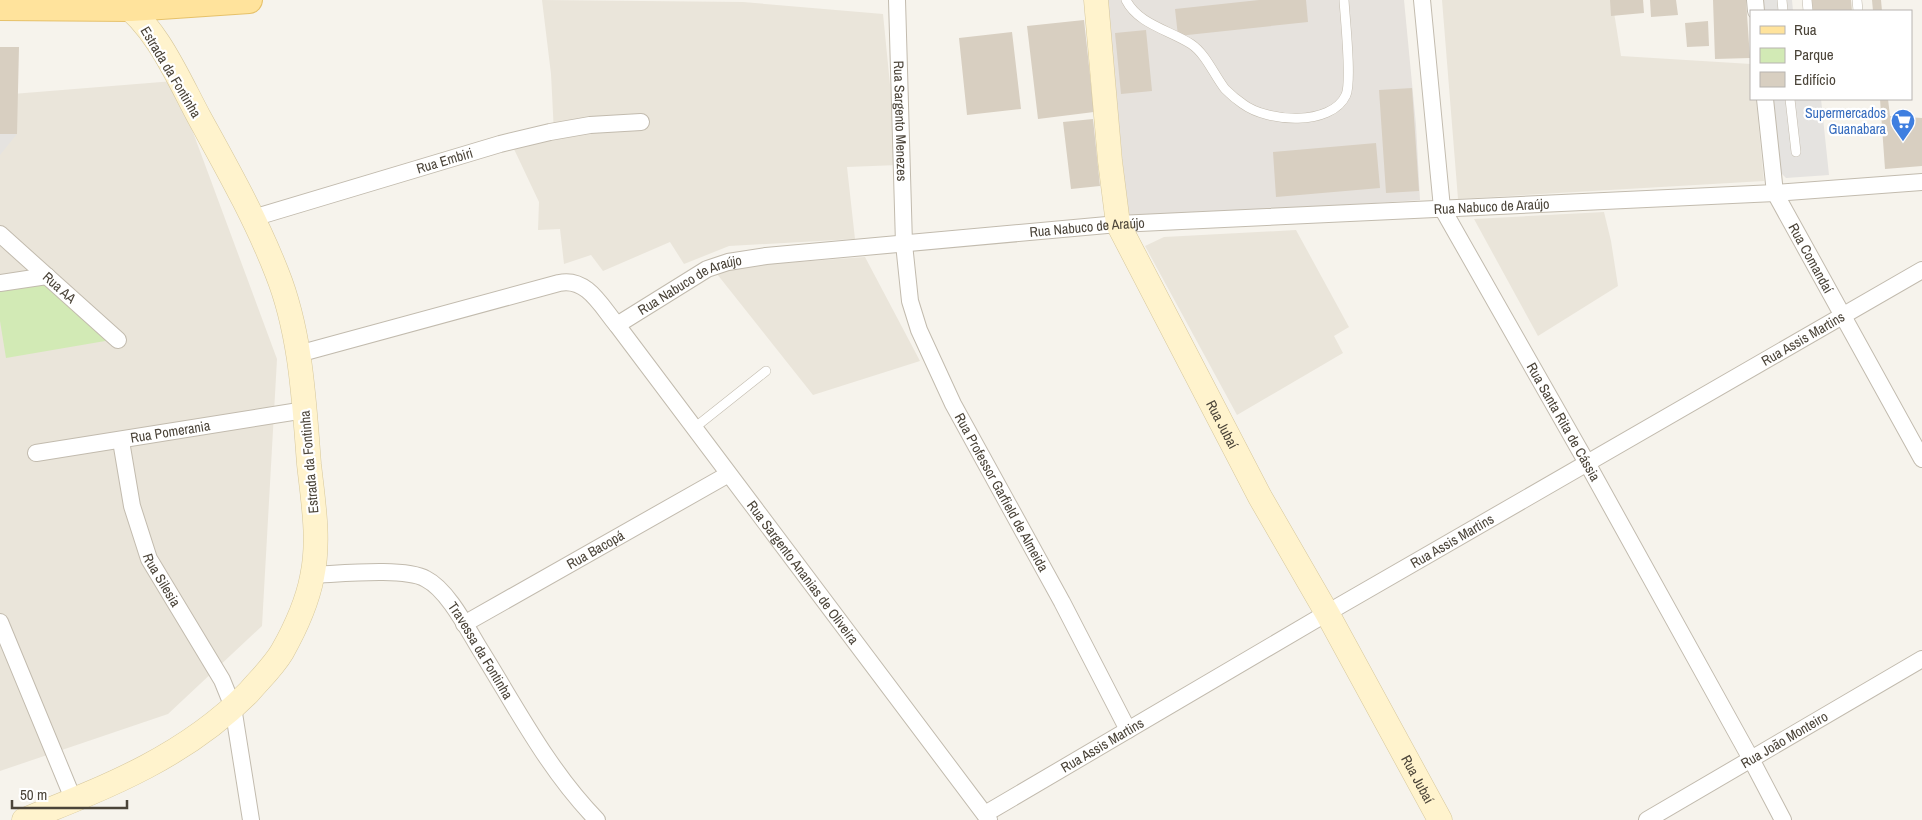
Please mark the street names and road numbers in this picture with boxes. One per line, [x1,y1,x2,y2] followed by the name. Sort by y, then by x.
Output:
[137,23,206,122] street label: Estrada da Fontinha
[890,60,911,182] street label: Rua Sargento Menezes
[414,144,475,178] street label: Rua Embiri
[1433,195,1550,218] street label: Rua Nabuco de Araújo
[1029,214,1145,241] street label: Rua Nabuco de Araújo
[1784,220,1838,297] street label: Rua Comandaí
[634,251,743,319] street label: Rua Nabuco de Araújo
[39,268,80,307] street label: Rua AA
[1758,307,1848,370] street label: Rua Assis Martins
[1523,359,1605,485] street label: Rua Santa Rita de Cássia
[1202,397,1243,453] street label: Rua Jubaí
[295,409,322,514] street label: Estrada da Fontinha
[951,410,1053,575] street label: Rua Professor Garfield de Almeida
[129,416,212,447] street label: Rua Pomerania
[743,497,863,648] street label: Rua Sargento Ananias de Oliveira
[1407,510,1497,572] street label: Rua Assis Martins
[563,526,628,573] street label: Rua Bacopá
[139,551,185,611] street label: Rua Silesia
[444,598,517,703] street label: Travessa da Fontinha
[1737,707,1831,772] street label: Rua João Monteiro
[1057,714,1147,776] street label: Rua Assis Martins
[1397,752,1438,807] street label: Rua Jubaí

